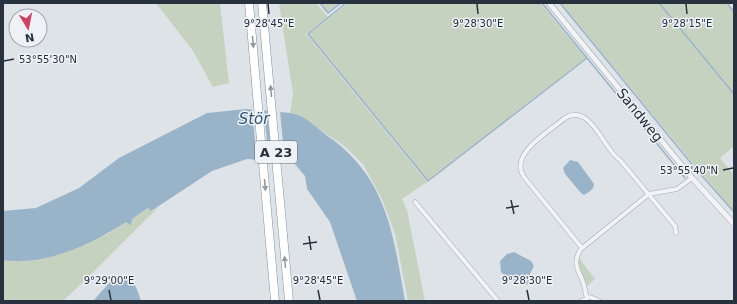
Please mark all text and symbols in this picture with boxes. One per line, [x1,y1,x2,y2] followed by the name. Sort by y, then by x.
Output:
[8,8,48,48] north arrow
[244,18,294,29] text: 9°28'45"E
[453,18,503,29] text: 9°28'30"E
[662,18,712,29] text: 9°28'15"E
[24,30,35,45] text: N
[250,36,256,48] one-way arrow
[19,54,77,65] text: 53°55'30"N
[267,85,274,97] one-way arrow
[614,85,666,145] street label: Sandweg
[239,110,270,128] water label: Stör
[255,141,297,163] road number: A 23
[660,165,718,176] text: 53°55'40"N
[261,179,268,191] one-way arrow
[282,256,289,268] one-way arrow
[84,275,134,286] text: 9°29'00"E
[293,275,343,286] text: 9°28'45"E
[502,275,552,286] text: 9°28'30"E

